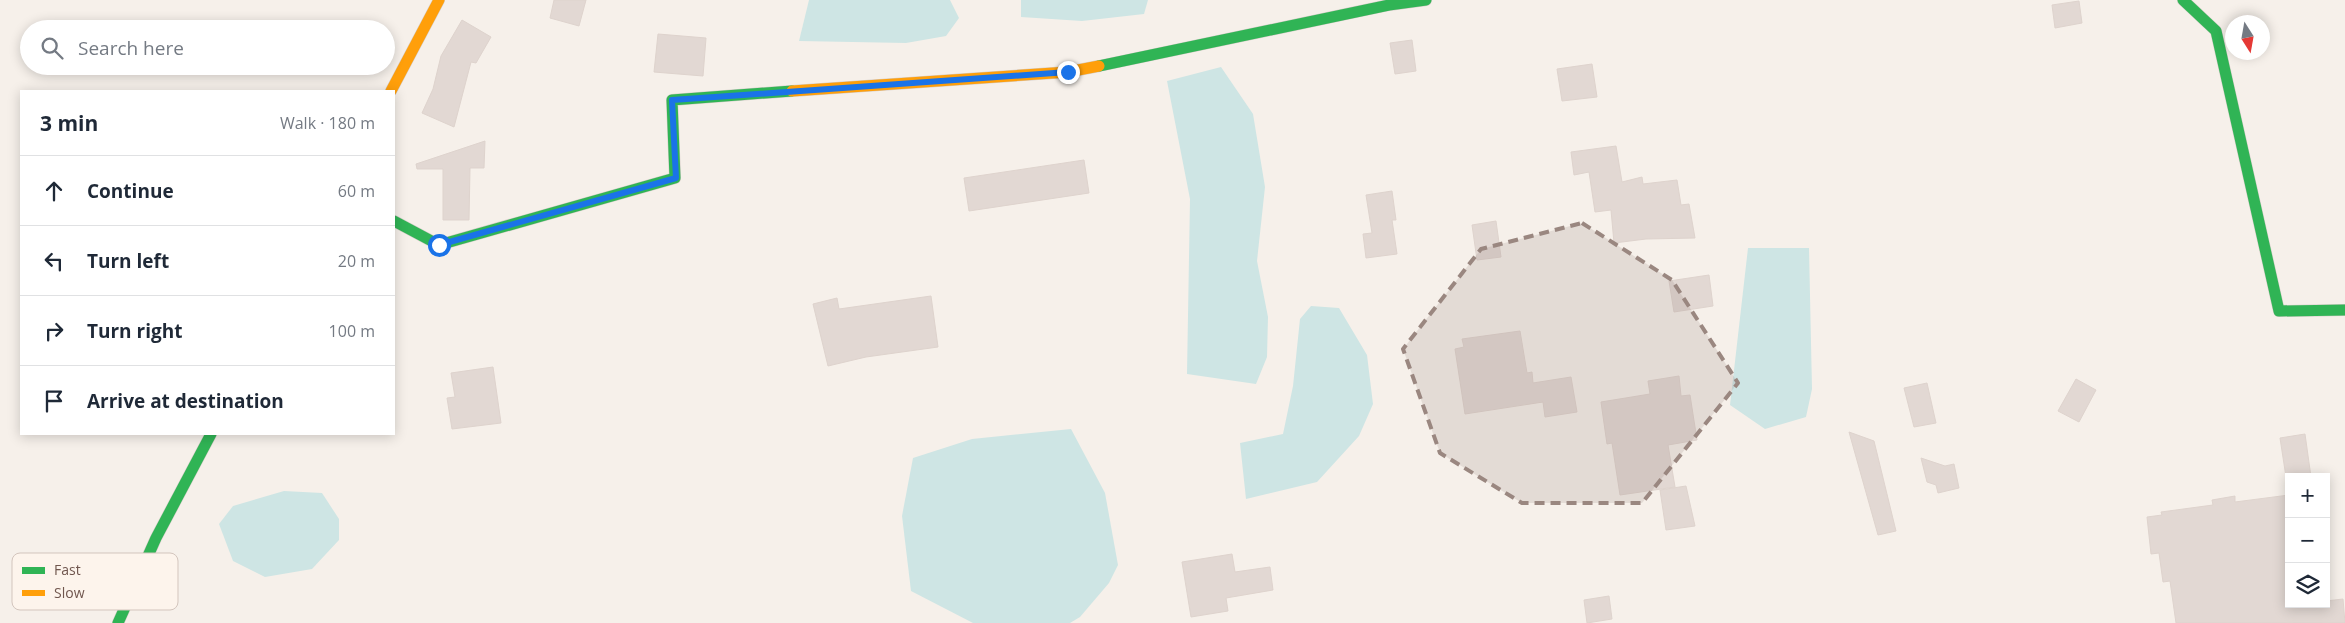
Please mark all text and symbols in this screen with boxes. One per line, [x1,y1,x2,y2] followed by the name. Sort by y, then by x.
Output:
[2225,15,2270,60] north arrow
[20,20,395,75] search box
[38,34,66,62] icon: search
[78,35,184,61] text: Search here
[1057,61,1080,84] route end
[40,109,98,137] text: 3 min
[280,112,375,134] text: Walk · 180 m
[40,177,68,205] icon: ahead
[87,178,174,204] text: Continue
[338,180,375,202] text: 60 m
[428,234,451,257] route start
[40,247,68,275] icon: left
[87,248,169,274] text: Turn left
[338,250,375,272] text: 20 m
[40,317,68,345] icon: right
[87,318,182,344] text: Turn right
[329,320,375,342] text: 100 m
[40,387,68,415] icon: arrive
[87,388,284,414] text: Arrive at destination
[2285,473,2330,608] map controls
[2285,473,2330,518] button: +
[2285,518,2330,563] button: −
[12,553,178,610] legend
[54,560,81,579] text: Fast
[2285,563,2330,608] button: layers
[54,583,85,602] text: Slow

